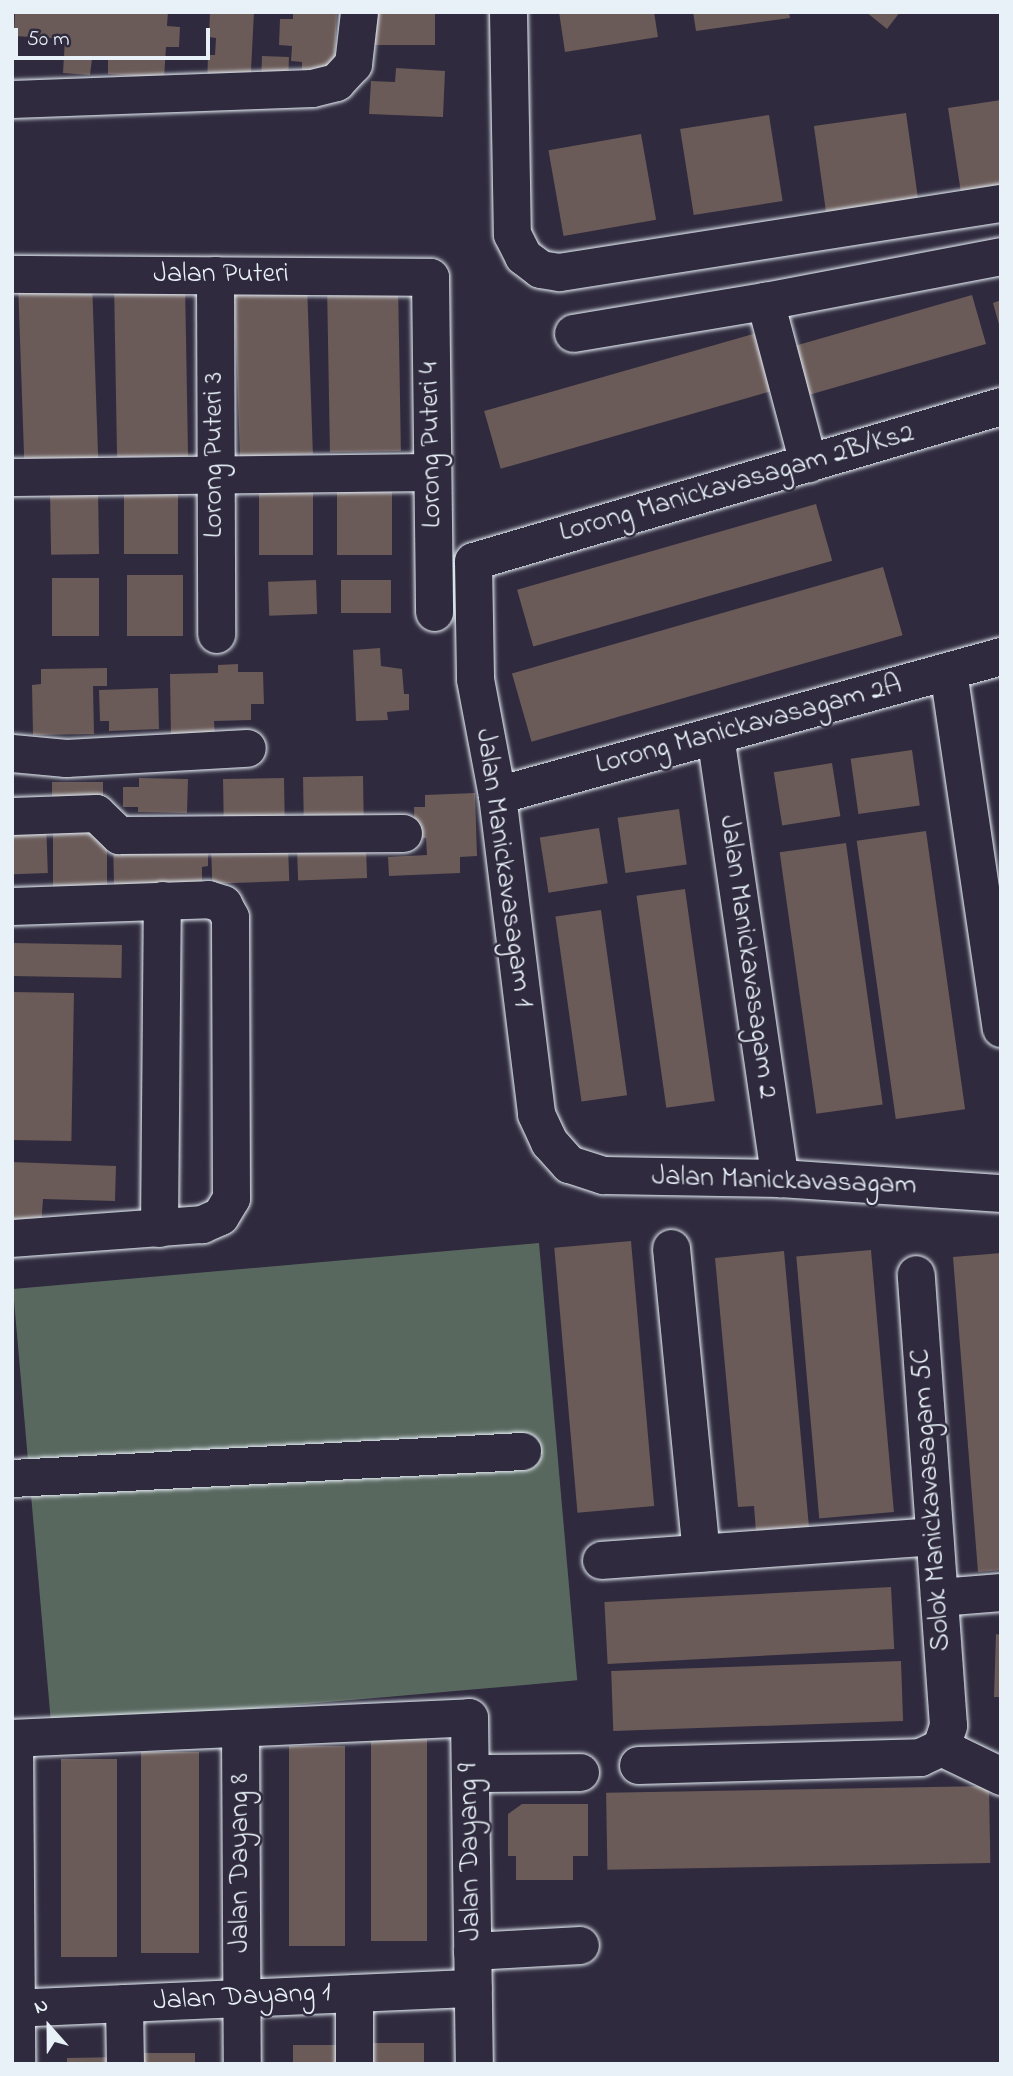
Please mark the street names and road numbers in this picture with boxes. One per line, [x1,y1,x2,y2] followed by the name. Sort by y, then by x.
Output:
[153,258,289,292] street label: Jalan Puteri
[414,362,450,528] street label: Lorong Puteri 4
[198,372,232,538] street label: Lorong Puteri 3
[556,417,918,551] street label: Lorong Manickavasagam 2B/Ks2
[592,669,906,783] street label: Lorong Manickavasagam 2A
[467,727,539,1009] street label: Jalan Manickavasagam 1
[710,813,784,1101] street label: Jalan Manickavasagam 2
[651,1161,917,1203] street label: Jalan Manickavasagam
[905,1348,959,1652] street label: Solok Manickavasagam 5C
[453,1763,489,1941] street label: Jalan Dayang 9
[224,1773,258,1953] street label: Jalan Dayang 8
[152,1977,332,2019] street label: Jalan Dayang 1

